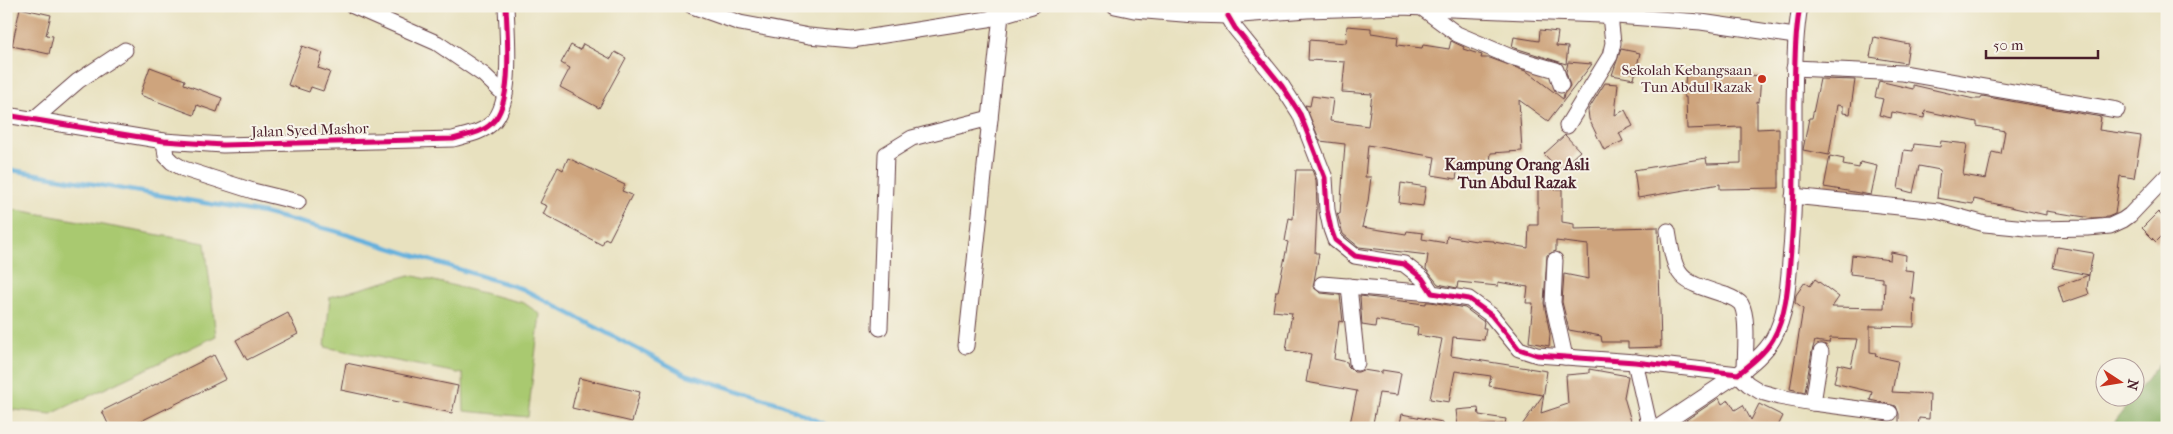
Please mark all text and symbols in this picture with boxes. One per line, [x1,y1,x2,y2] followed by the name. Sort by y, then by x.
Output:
[1986,28,2098,60] scale bar
[1993,36,2024,54] text: 50 m
[1621,61,1752,96] place label: Sekolah Kebangsaan Tun Abdul Razak
[1756,73,1768,85] marker: Sekolah Kebangsaan Tun Abdul Razak
[250,119,370,141] street label: Jalan Syed Mashor
[1445,155,1590,192] district label: Kampung Orang Asli Tun Abdul Razak
[2096,356,2146,406] north arrow
[2123,378,2142,392] text: N

